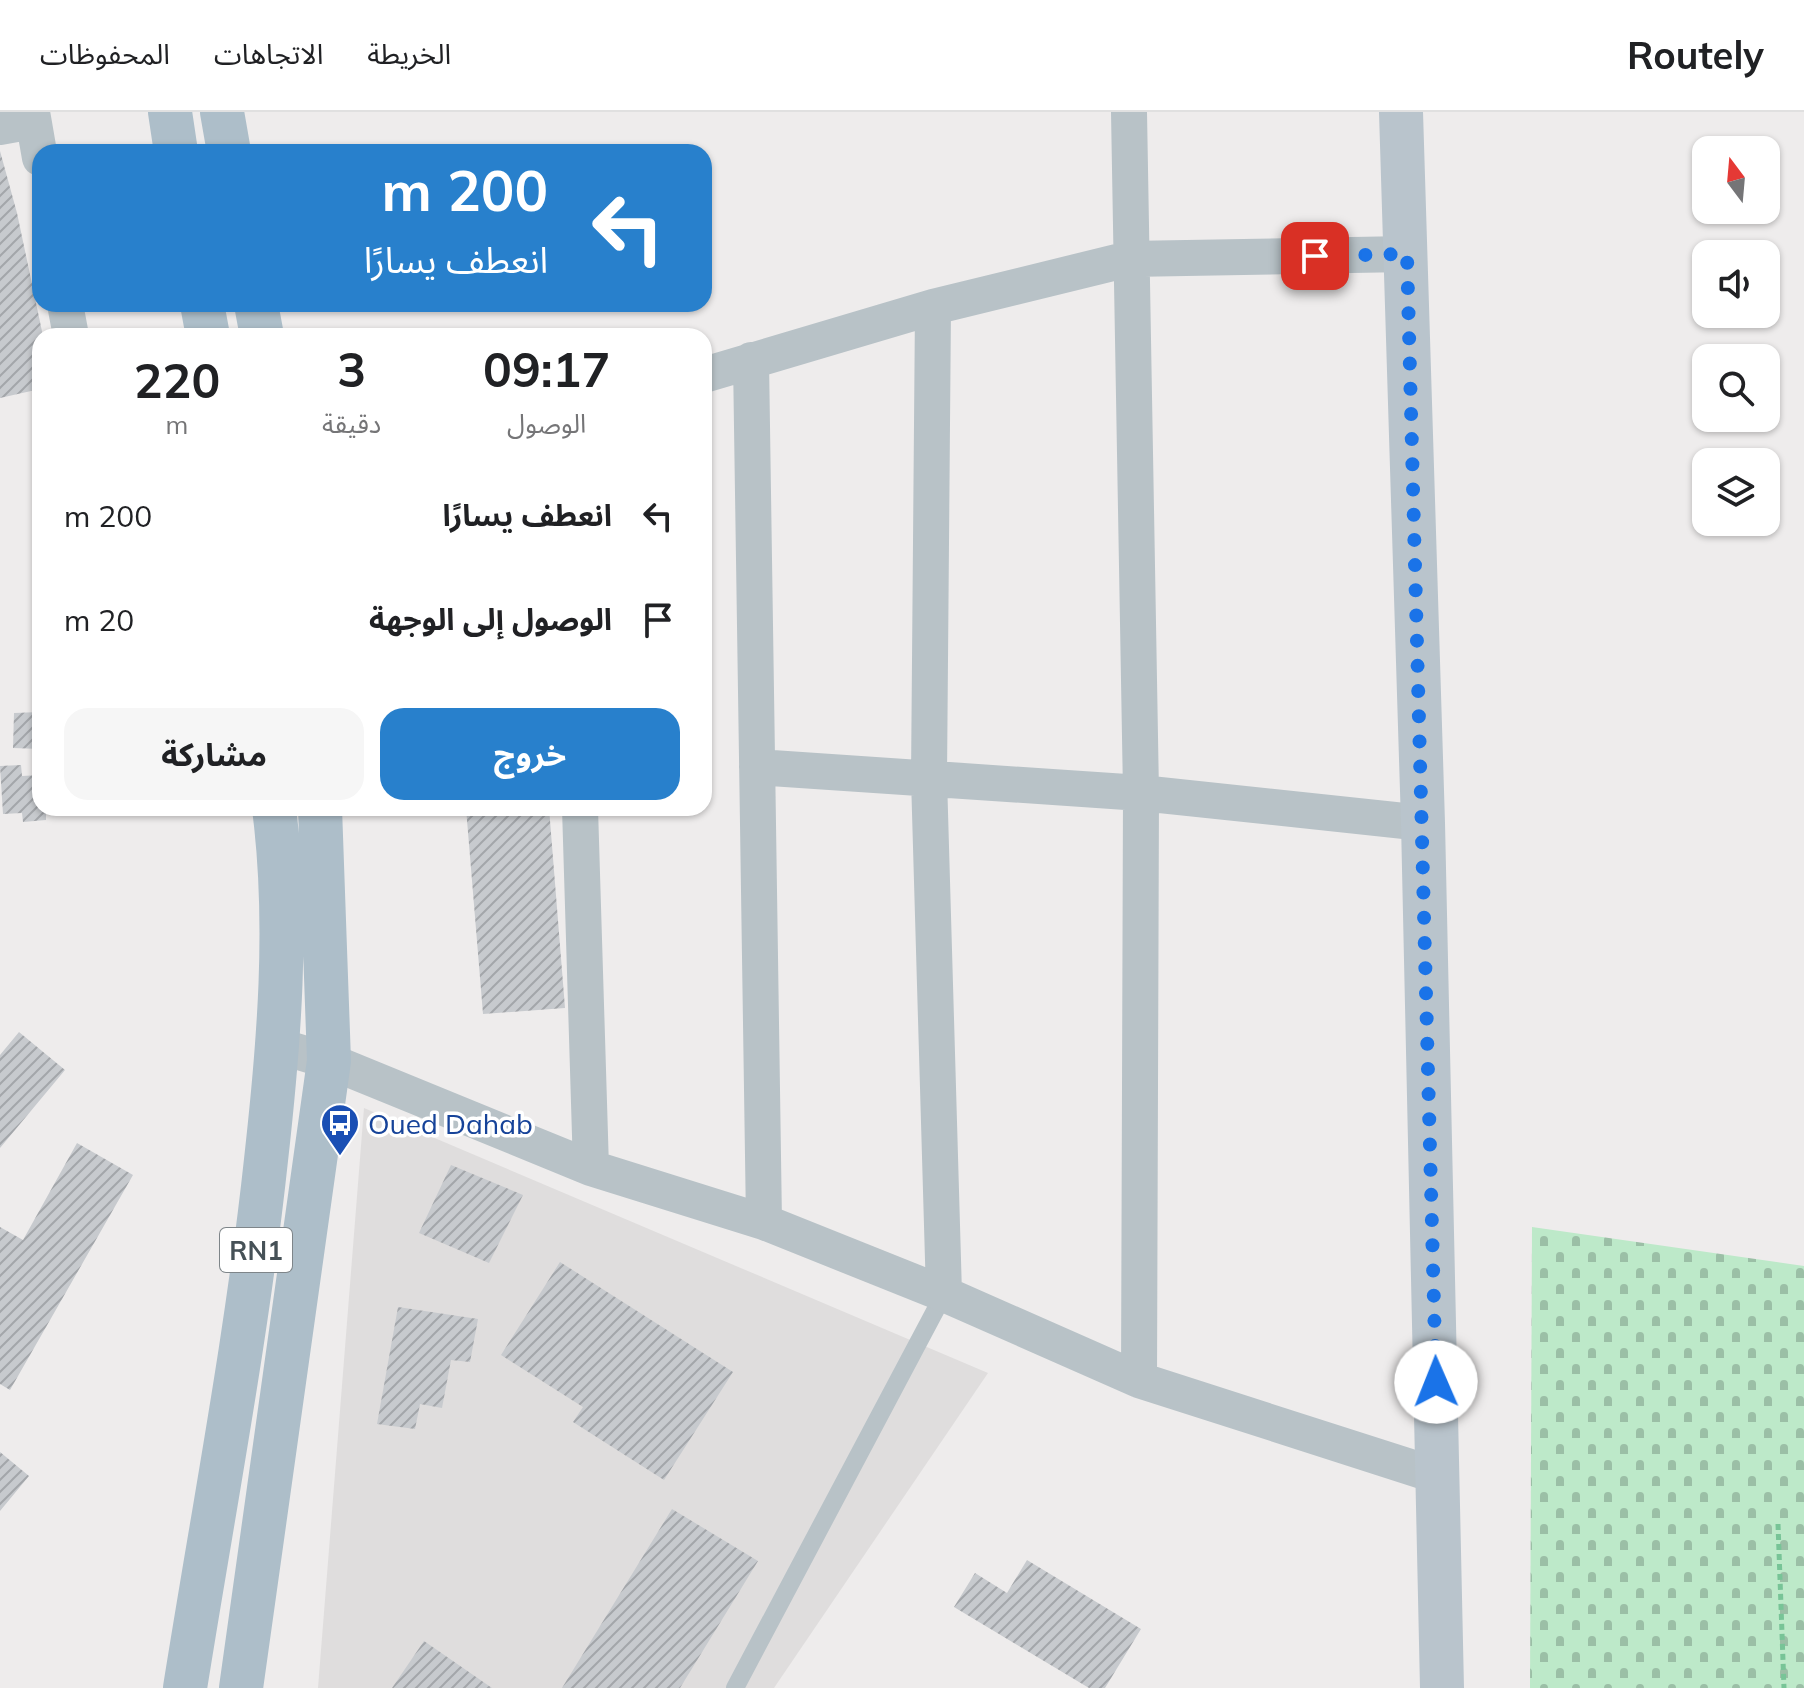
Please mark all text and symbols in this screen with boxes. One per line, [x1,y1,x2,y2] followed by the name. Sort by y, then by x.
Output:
[1627,31,1764,79] text: Routely
[40,36,170,71] text: المحفوظات
[214,36,323,71] text: الاتجاهات
[367,36,451,71] text: الخريطة
[1692,136,1780,224] north arrow
[1692,136,1780,536] map controls
[381,155,548,225] text: 200 m
[576,176,680,280] icon: left
[1281,222,1349,290] pin
[1293,234,1337,278] icon: arrive
[364,237,548,282] text: انعطف يسارًا
[1692,240,1780,328] button: sound
[337,339,366,399] text: 3
[483,339,610,399] text: 09:17
[1692,344,1780,432] button: search
[134,350,220,410] text: 220
[322,407,381,440] text: دقيقة
[507,407,586,440] text: الوصول
[166,408,188,441] text: m
[1692,448,1780,536] button: layers
[636,494,680,538] icon: left
[443,496,612,534] text: انعطف يسارًا
[64,497,152,535] text: 200 m
[636,598,680,642] icon: arrive
[369,600,612,638] text: الوصول إلى الوجهة
[64,601,134,639] text: 20 m
[64,708,364,800] button: مشاركة
[380,708,680,800] button: خروج
[319,1102,361,1157] bus stop icon: Oued Dahab
[368,1106,533,1141] place label: Oued Dahab
[220,1228,292,1272] road number: RN1
[1394,1340,1478,1424] position arrow

